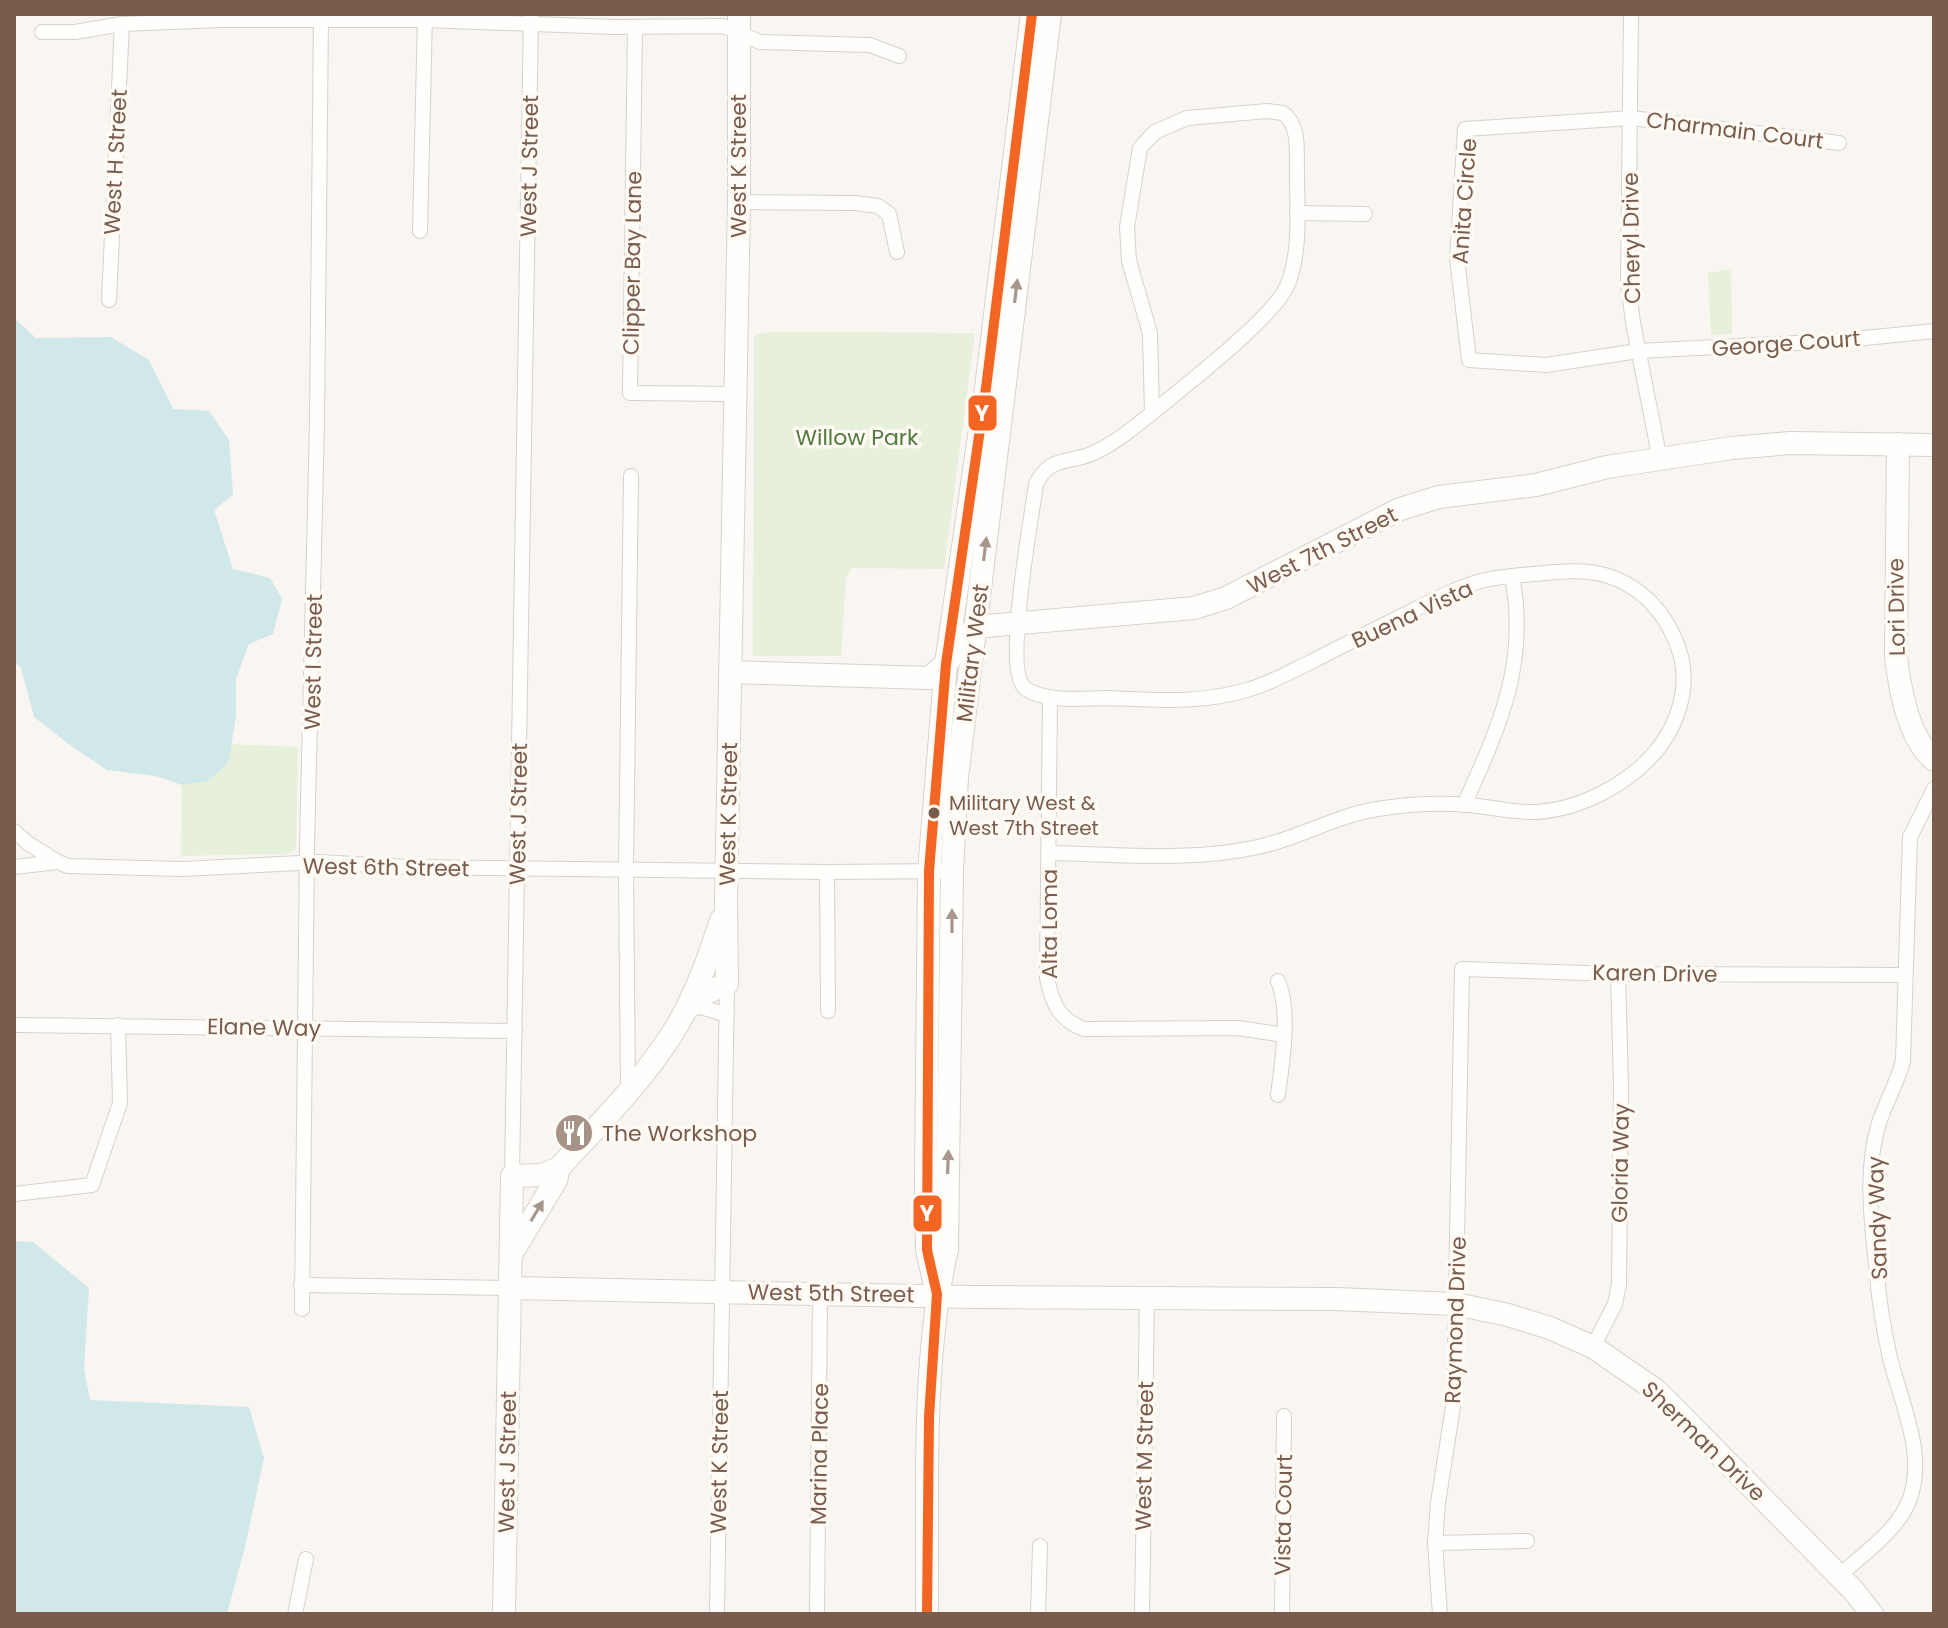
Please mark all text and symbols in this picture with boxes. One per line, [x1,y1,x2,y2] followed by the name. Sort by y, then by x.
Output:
[96,88,135,236] street label: West H Street
[723,94,754,238] street label: West K Street
[513,95,546,237] street label: West J Street
[1645,104,1825,157] street label: Charmain Court
[1445,137,1484,265] street label: Anita Circle
[615,171,650,355] street label: Clipper Bay Lane
[1615,172,1648,304] street label: Cheryl Drive
[1010,278,1023,303] one-way arrow
[1711,323,1861,364] street label: George Court
[967,394,998,432] line badge: Y
[975,398,990,429] text: Y
[796,422,919,453] park label: Willow Park
[1242,499,1403,602] street label: West 7th Street
[979,536,992,561] one-way arrow
[1880,558,1913,656] street label: Lori Drive
[1346,573,1478,656] street label: Buena Vista
[949,582,996,724] street label: Military West
[297,594,330,730] street label: West I Street
[712,742,745,886] street label: West K Street
[502,743,535,885] street label: West J Street
[949,789,1099,842] place label: Military West & West 7th Street
[926,805,942,821] marker: Military West & West 7th Street
[302,851,470,884] street label: West 6th Street
[1034,869,1065,979] street label: Alta Loma
[946,908,958,933] one-way arrow
[1592,957,1718,990] street label: Karen Drive
[207,1011,322,1044] street label: Elane Way
[1604,1102,1637,1223] street label: Gloria Way
[553,1112,595,1154] restaurant icon: The Workshop
[602,1118,757,1149] place label: The Workshop
[941,1149,954,1174] one-way arrow
[1860,1155,1895,1280] street label: Sandy Way
[912,1194,943,1233] line badge: Y
[920,1198,935,1229] text: Y
[529,1200,543,1222] one-way arrow
[1437,1236,1474,1404] street label: Raymond Drive
[747,1277,915,1310] street label: West 5th Street
[1635,1374,1773,1509] street label: Sherman Drive
[1128,1381,1161,1531] street label: West M Street
[803,1383,836,1525] street label: Marina Place
[703,1390,736,1534] street label: West K Street
[491,1391,524,1533] street label: West J Street
[1267,1454,1300,1576] street label: Vista Court

